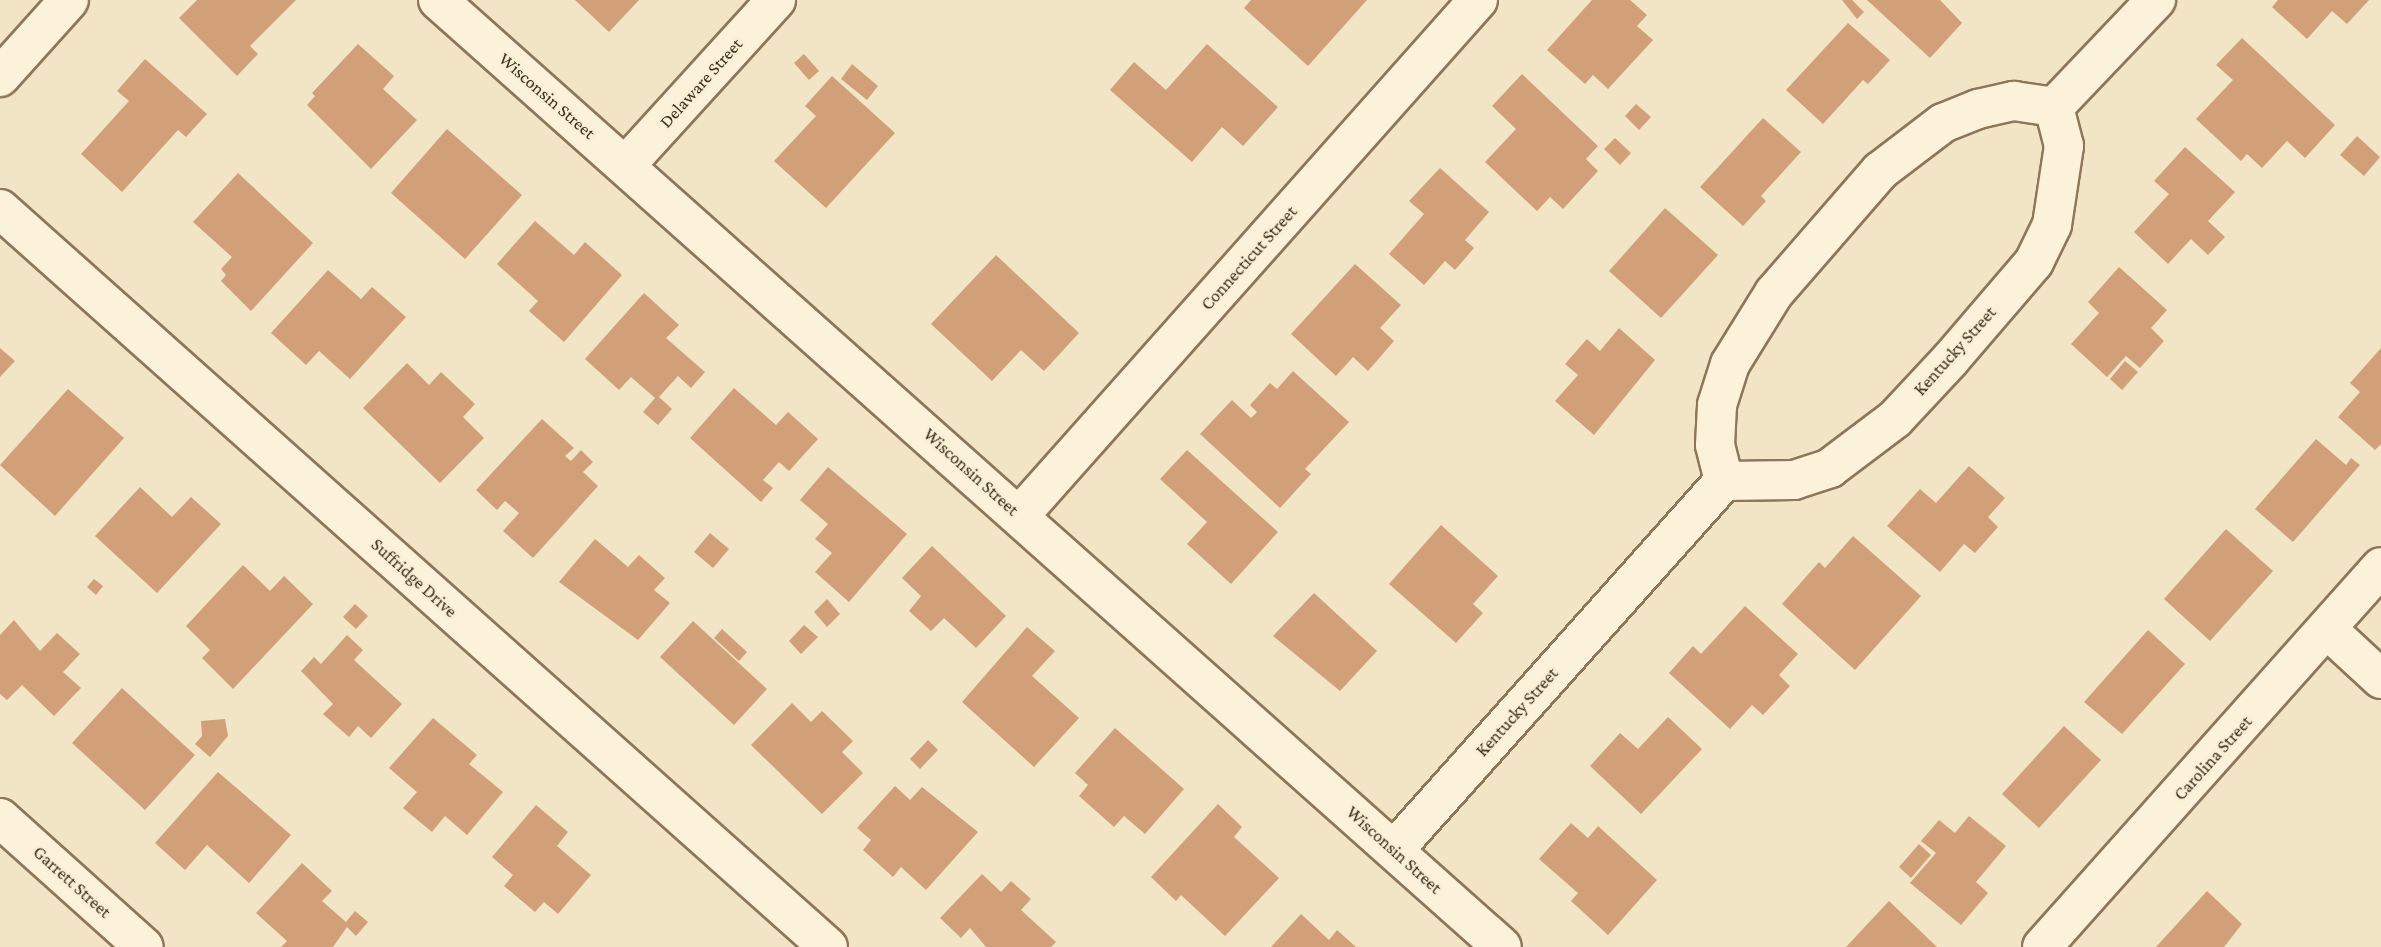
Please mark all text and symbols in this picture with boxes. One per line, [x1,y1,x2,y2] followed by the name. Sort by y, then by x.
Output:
[655,33,747,133] street label: Delaware Street
[494,48,600,144] street label: Wisconsin Street
[1196,201,1302,315] street label: Connecticut Street
[1909,302,2001,400] street label: Kentucky Street
[919,423,1023,521] street label: Wisconsin Street
[367,534,461,622] street label: Suffridge Drive
[1471,663,1563,761] street label: Kentucky Street
[2169,711,2257,805] street label: Carolina Street
[1342,801,1446,899] street label: Wisconsin Street
[29,841,115,923] street label: Garrett Street

